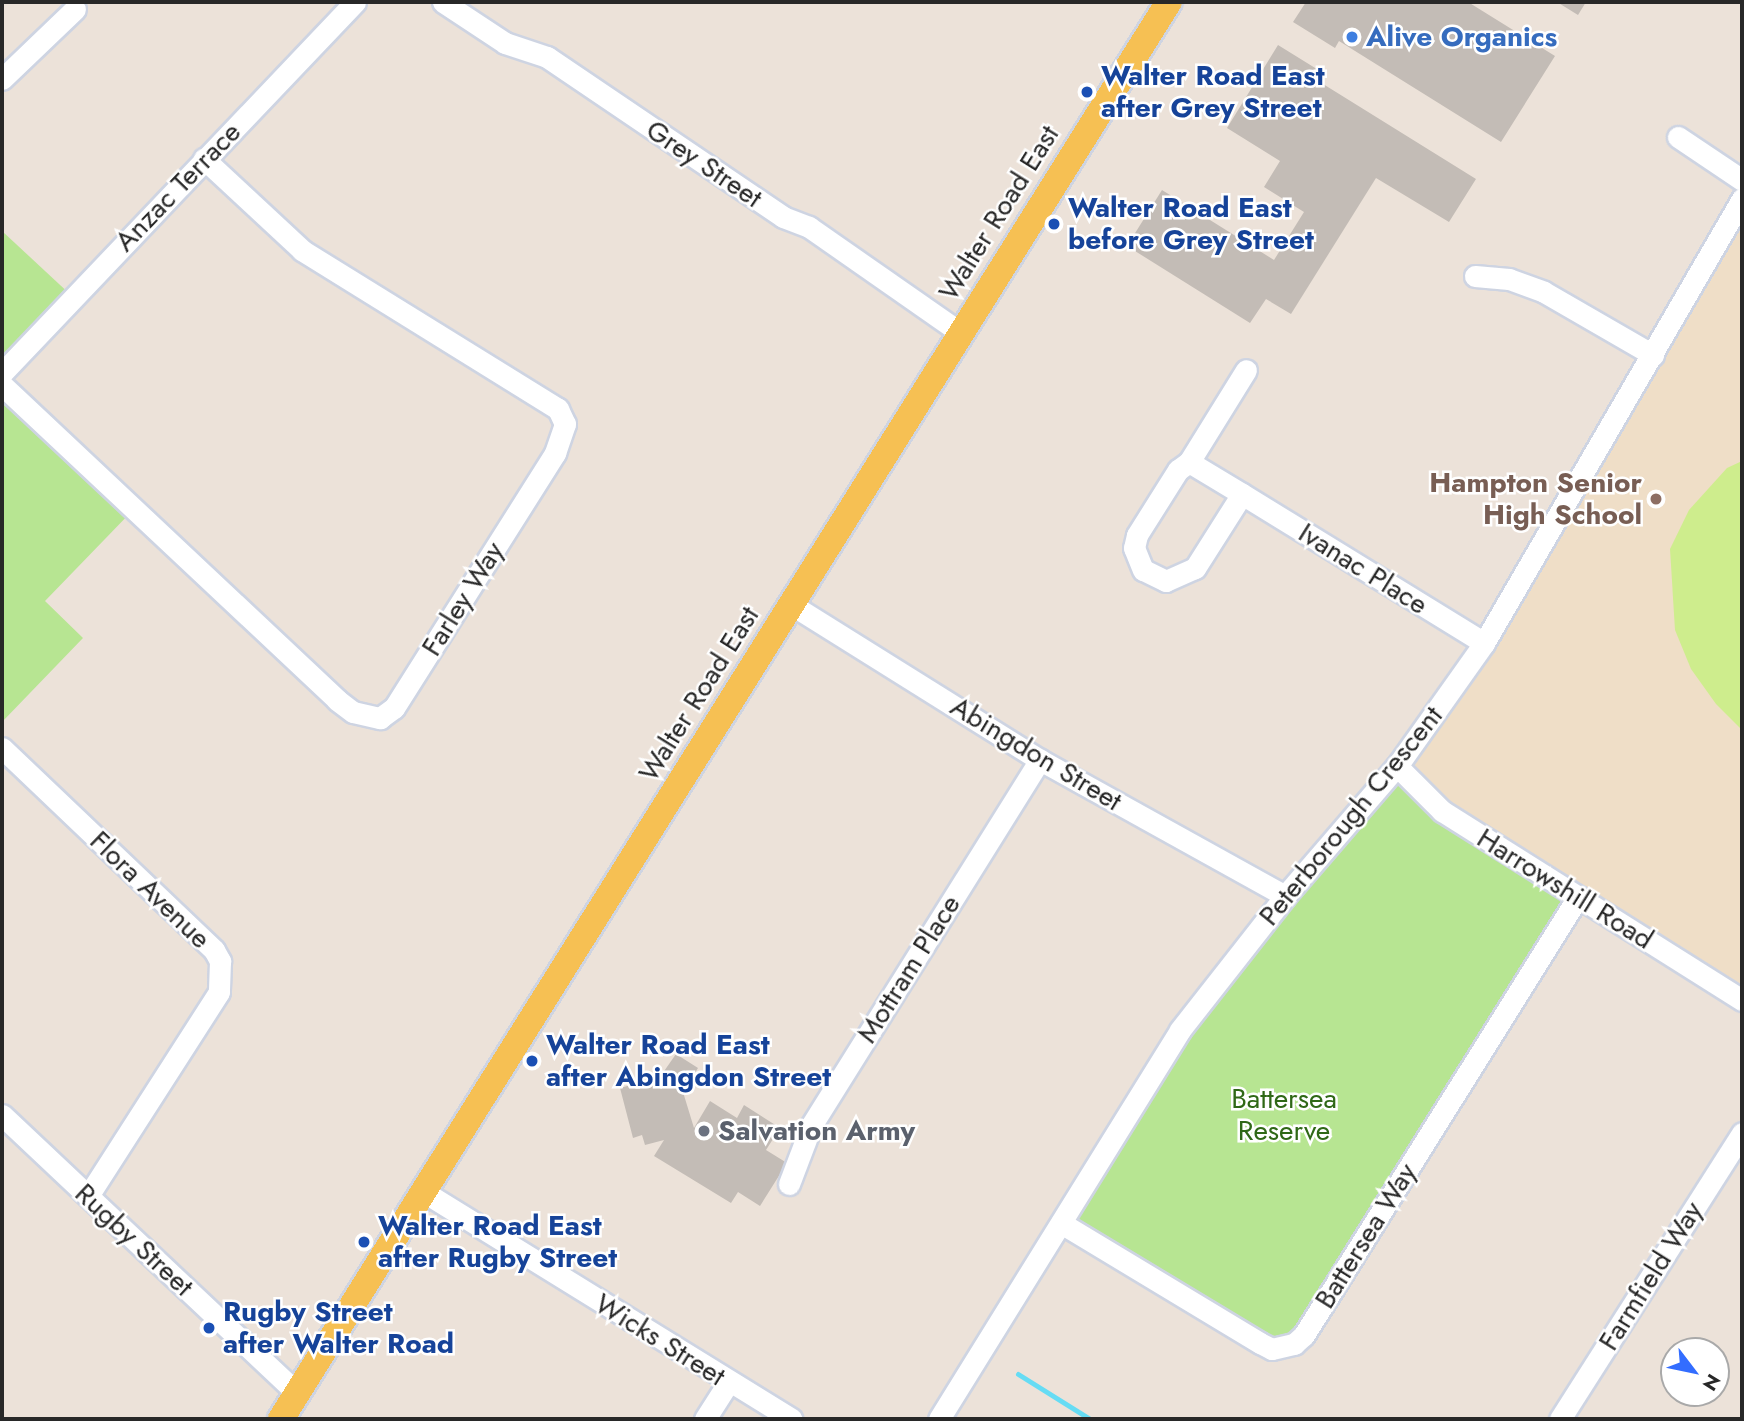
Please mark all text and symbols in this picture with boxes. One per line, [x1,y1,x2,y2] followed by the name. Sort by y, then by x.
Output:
[1366,20,1557,54] place label: Alive Organics
[1344,29,1360,45] marker: Alive Organics
[1101,59,1325,125] place label: Walter Road East after Grey Street
[1079,84,1095,100] marker: Walter Road East after Grey Street
[640,113,768,215] street label: Grey Street
[108,115,248,259] street label: Anzac Terrace
[932,119,1066,307] street label: Walter Road East
[1068,191,1314,257] place label: Walter Road East before Grey Street
[1046,216,1062,232] marker: Walter Road East before Grey Street
[1429,466,1642,532] place label: Hampton Senior High School
[1648,491,1664,507] marker: Hampton Senior High School
[1292,516,1434,622] street label: Ivanac Place
[415,536,511,662] street label: Farley Way
[632,600,766,788] street label: Walter Road East
[944,690,1128,818] street label: Abingdon Street
[1252,700,1450,932] street label: Peterborough Crescent
[1471,821,1659,957] street label: Harrowshill Road
[83,824,217,956] street label: Flora Avenue
[850,889,968,1049] street label: Mottram Place
[546,1028,831,1094] place label: Walter Road East after Abingdon Street
[524,1053,540,1069] marker: Walter Road East after Abingdon Street
[1231,1082,1337,1148] park label: Battersea Reserve
[718,1114,915,1148] place label: Salvation Army
[696,1123,712,1139] marker: Salvation Army
[1308,1157,1424,1315] street label: Battersea Way
[68,1177,200,1303] street label: Rugby Street
[1592,1195,1710,1357] street label: Farmfield Way
[378,1209,617,1275] place label: Walter Road East after Rugby Street
[356,1234,372,1250] marker: Walter Road East after Rugby Street
[589,1287,731,1393] street label: Wicks Street
[223,1295,454,1361] place label: Rugby Street after Walter Road
[201,1320,217,1336] marker: Rugby Street after Walter Road
[1660,1337,1730,1407] north arrow
[1696,1369,1727,1396] text: N

